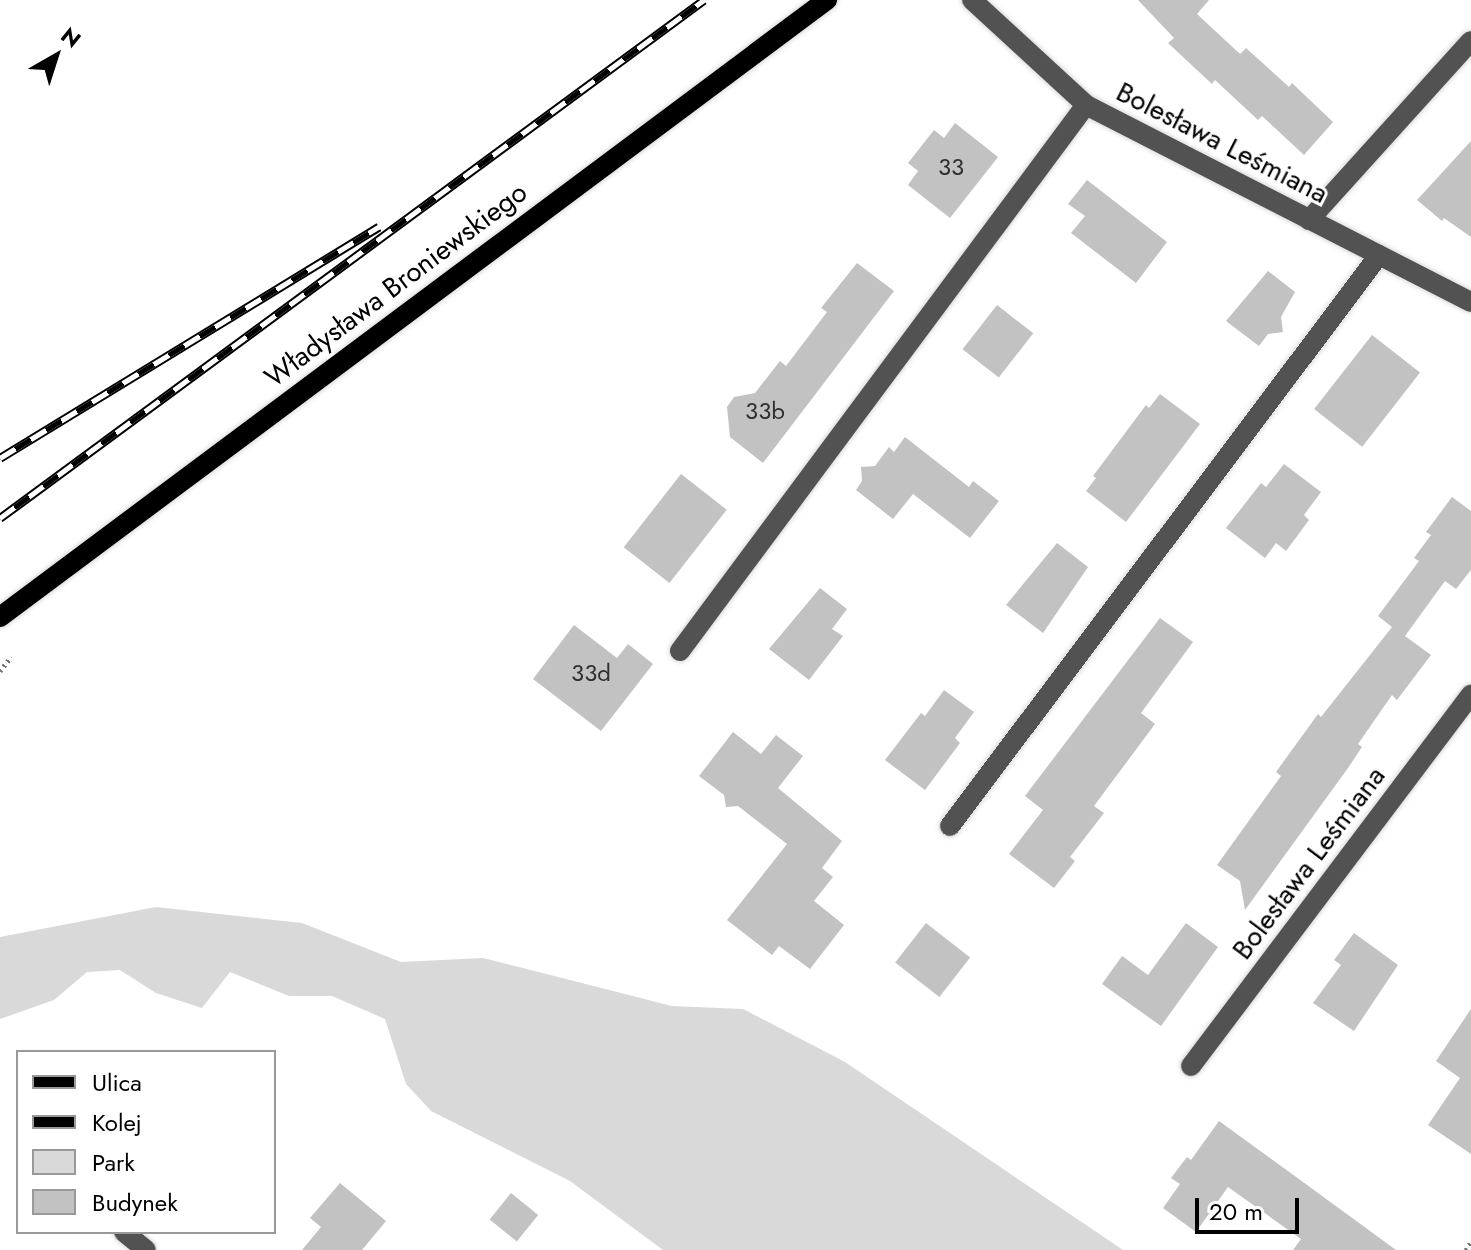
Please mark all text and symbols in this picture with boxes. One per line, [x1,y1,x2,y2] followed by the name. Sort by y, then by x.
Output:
[16,16,96,96] north arrow
[54,19,88,55] text: N
[1111,75,1333,211] street label: Bolesława Leśmiana
[938,153,964,181] house number: 33
[258,175,534,395] street label: Władysława Broniewskiego
[745,397,785,425] house number: 33b
[571,659,611,687] house number: 33d
[1226,760,1392,966] street label: Bolesława Leśmiana
[16,1050,276,1234] legend
[92,1065,142,1100] text: Ulica
[92,1105,142,1140] text: Kolej
[92,1145,135,1180] text: Park
[1199,1182,1303,1232] scale bar
[92,1185,178,1220] text: Budynek
[1209,1194,1263,1229] text: 20 m

